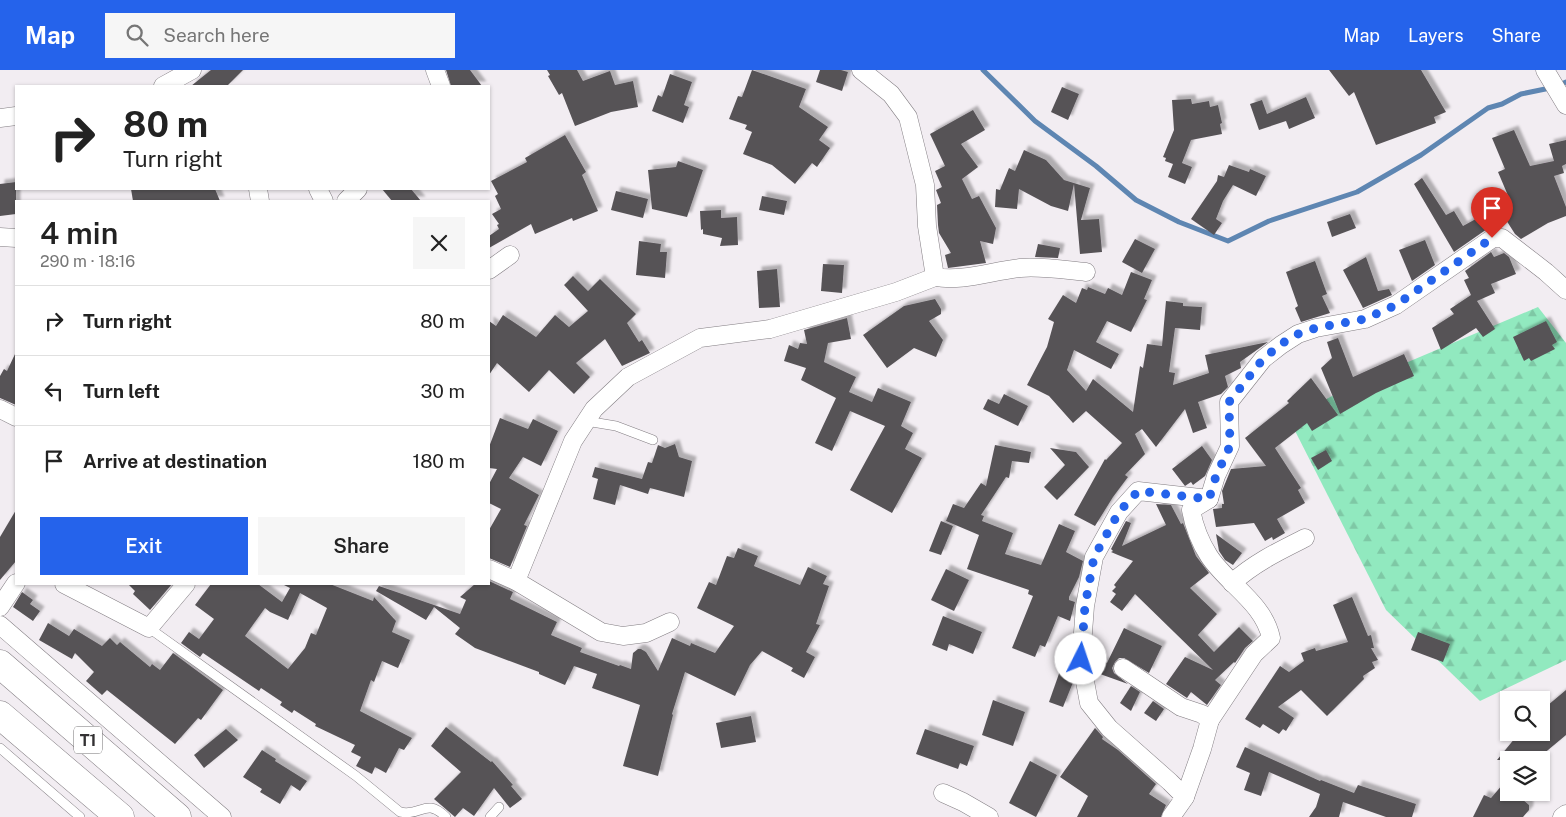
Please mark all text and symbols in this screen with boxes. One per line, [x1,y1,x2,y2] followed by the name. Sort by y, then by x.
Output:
[105,13,455,58] search box
[25,21,75,49] text: Map
[123,21,151,49] icon: search
[163,24,270,46] text: Search here
[1344,25,1380,46] text: Map
[1408,25,1464,46] text: Layers
[1492,25,1541,46] text: Share
[123,104,208,145] text: 80 m
[40,105,105,170] icon: right
[123,146,223,172] text: Turn right
[1471,187,1513,238] pin
[1478,194,1506,222] icon: arrive
[40,215,118,251] text: 4 min
[413,217,465,269] button: close
[40,252,135,271] text: 290 m · 18:16
[40,307,68,335] icon: right
[83,310,172,332] text: Turn right
[420,310,465,332] text: 80 m
[40,377,68,405] icon: left
[83,380,160,402] text: Turn left
[420,380,465,402] text: 30 m
[40,447,68,475] icon: arrive
[83,450,267,472] text: Arrive at destination
[412,450,465,472] text: 180 m
[40,517,248,575] button: Exit
[258,517,465,575] button: Share
[1054,632,1106,684] position arrow
[1500,691,1550,801] map controls
[1500,691,1550,741] button: search
[74,726,102,754] road number: T1
[1500,751,1550,801] button: layers

